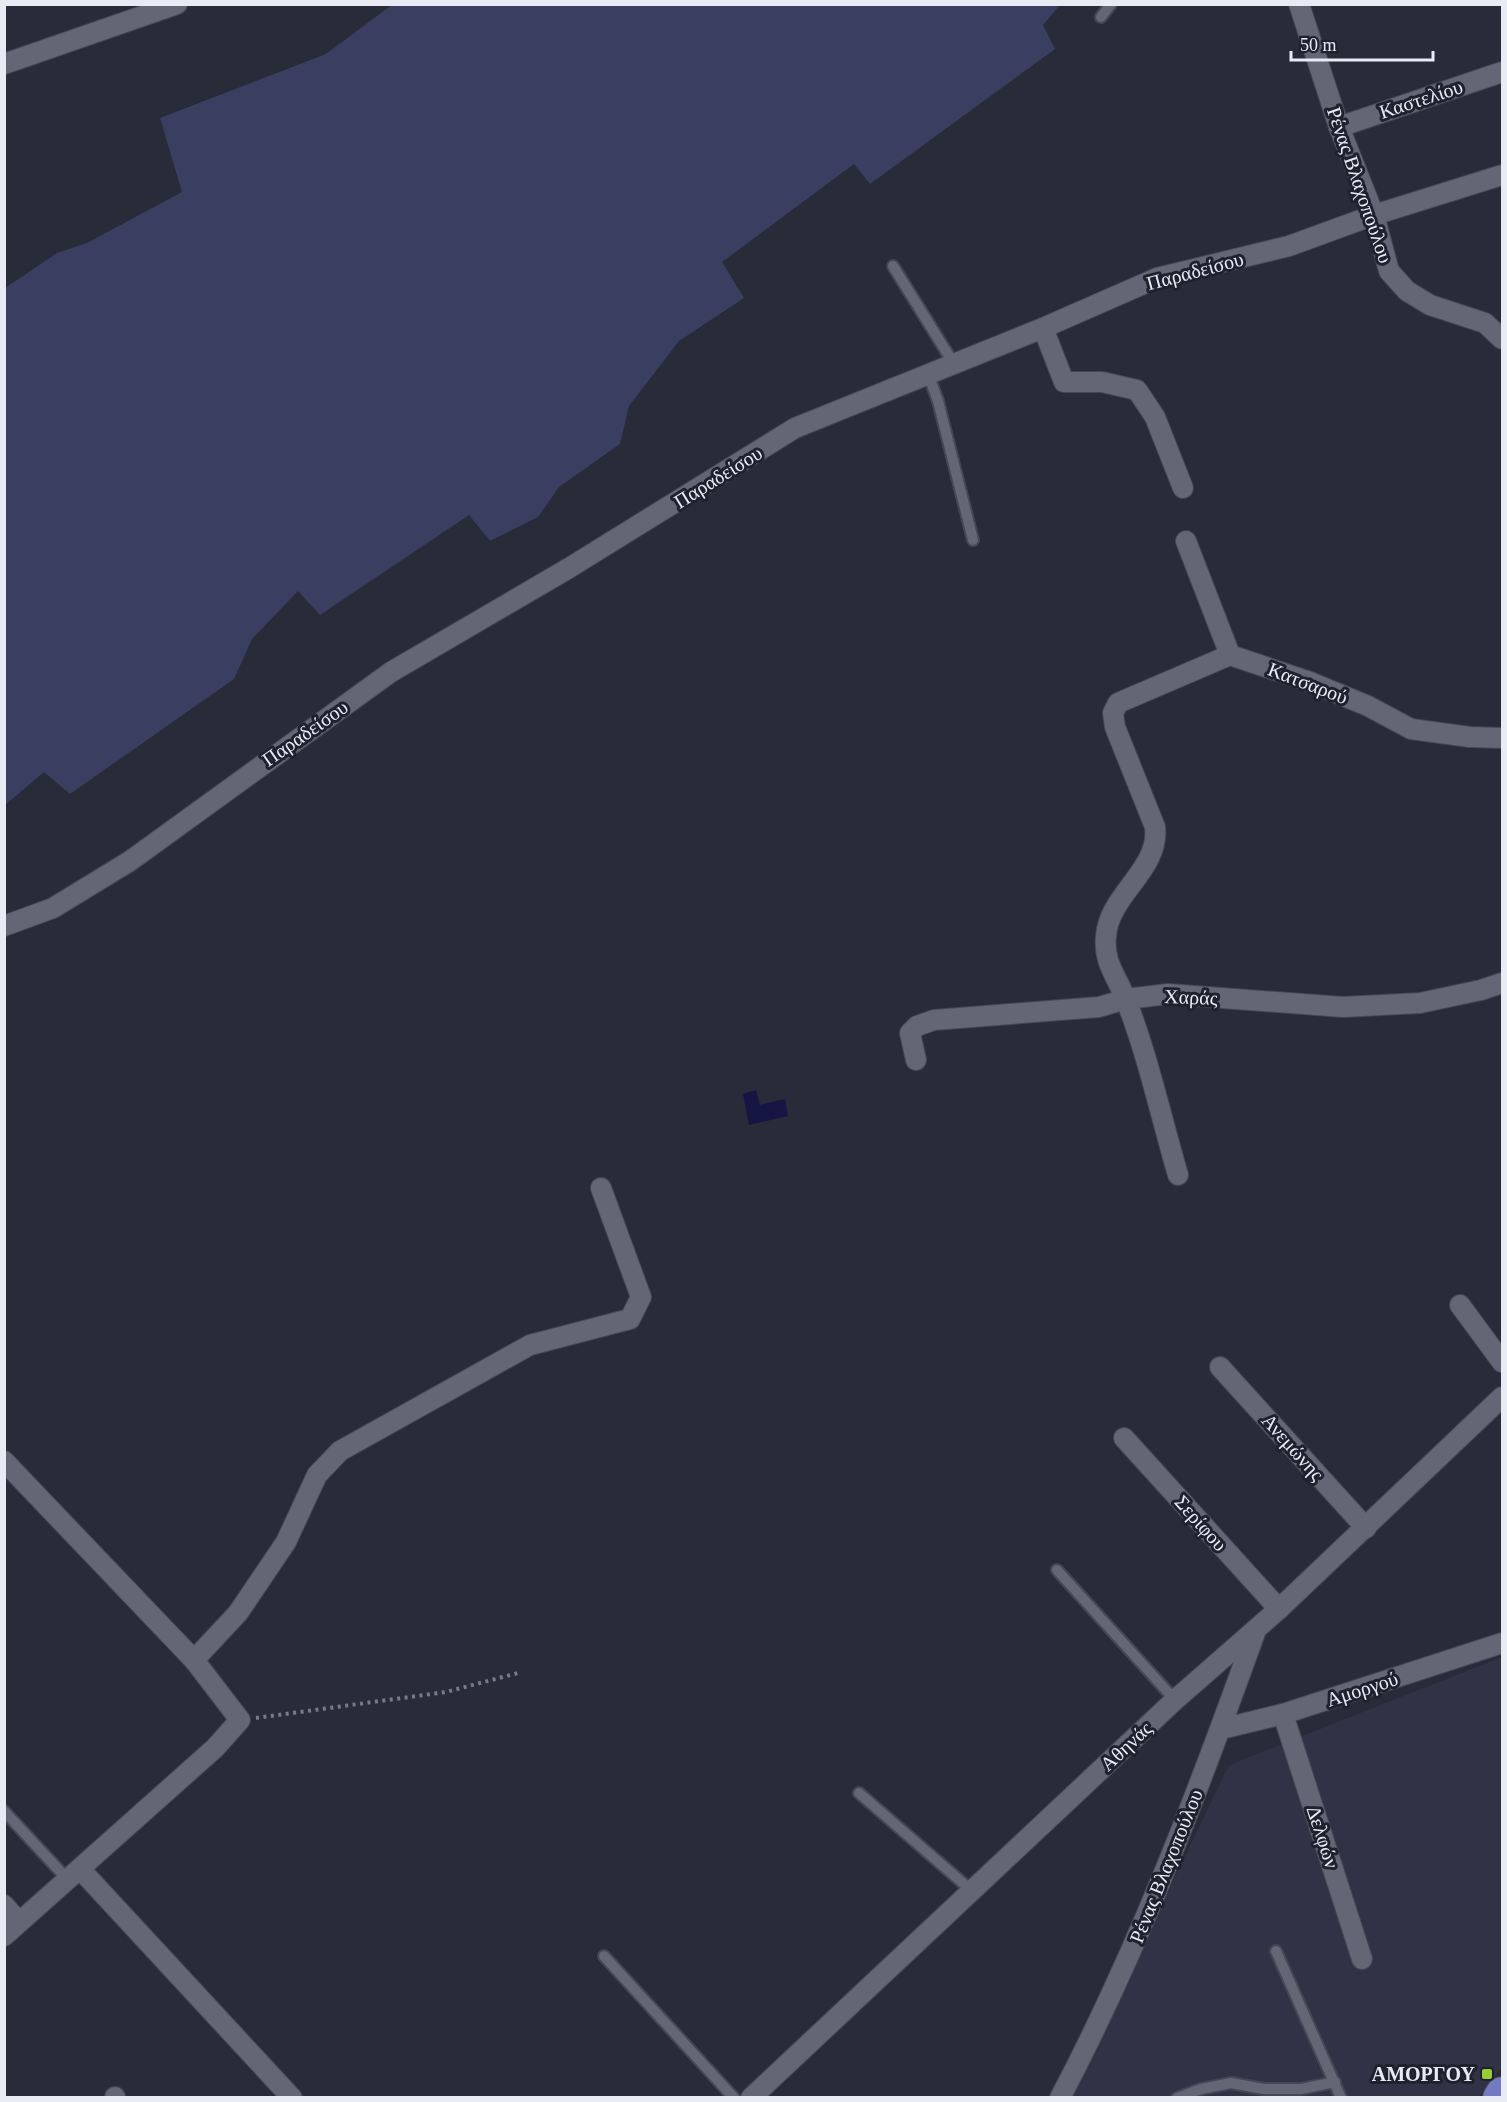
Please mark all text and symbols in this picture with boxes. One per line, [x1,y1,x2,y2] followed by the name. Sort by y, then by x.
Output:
[1291,24,1434,62] scale bar
[1300,35,1337,55] text: 50 m
[1377,75,1466,123] street label: Καστελίου
[1322,104,1397,266] street label: Ρένας Βλαχοπούλου
[1144,248,1246,295] street label: Παραδείσου
[670,441,767,513] street label: Παραδείσου
[1265,658,1351,709] street label: Κατσαρού
[258,695,353,771] street label: Παραδείσου
[1164,985,1218,1010] street label: Χαράς
[1257,1409,1329,1485] street label: Ανεμώνης
[1170,1491,1232,1556] street label: Σερίφου
[1323,1667,1401,1712] street label: Αμοργού
[1096,1717,1157,1776] street label: Αθηνάς
[1125,1786,1208,1946] street label: Ρένας Βλαχοπούλου
[1302,1803,1343,1871] street label: Δελφών
[1372,2063,1476,2085] place label: ΑΜΟΡΓΟΥ
[1480,2067,1494,2081] marker: ΑΜΟΡΓΟΥ

